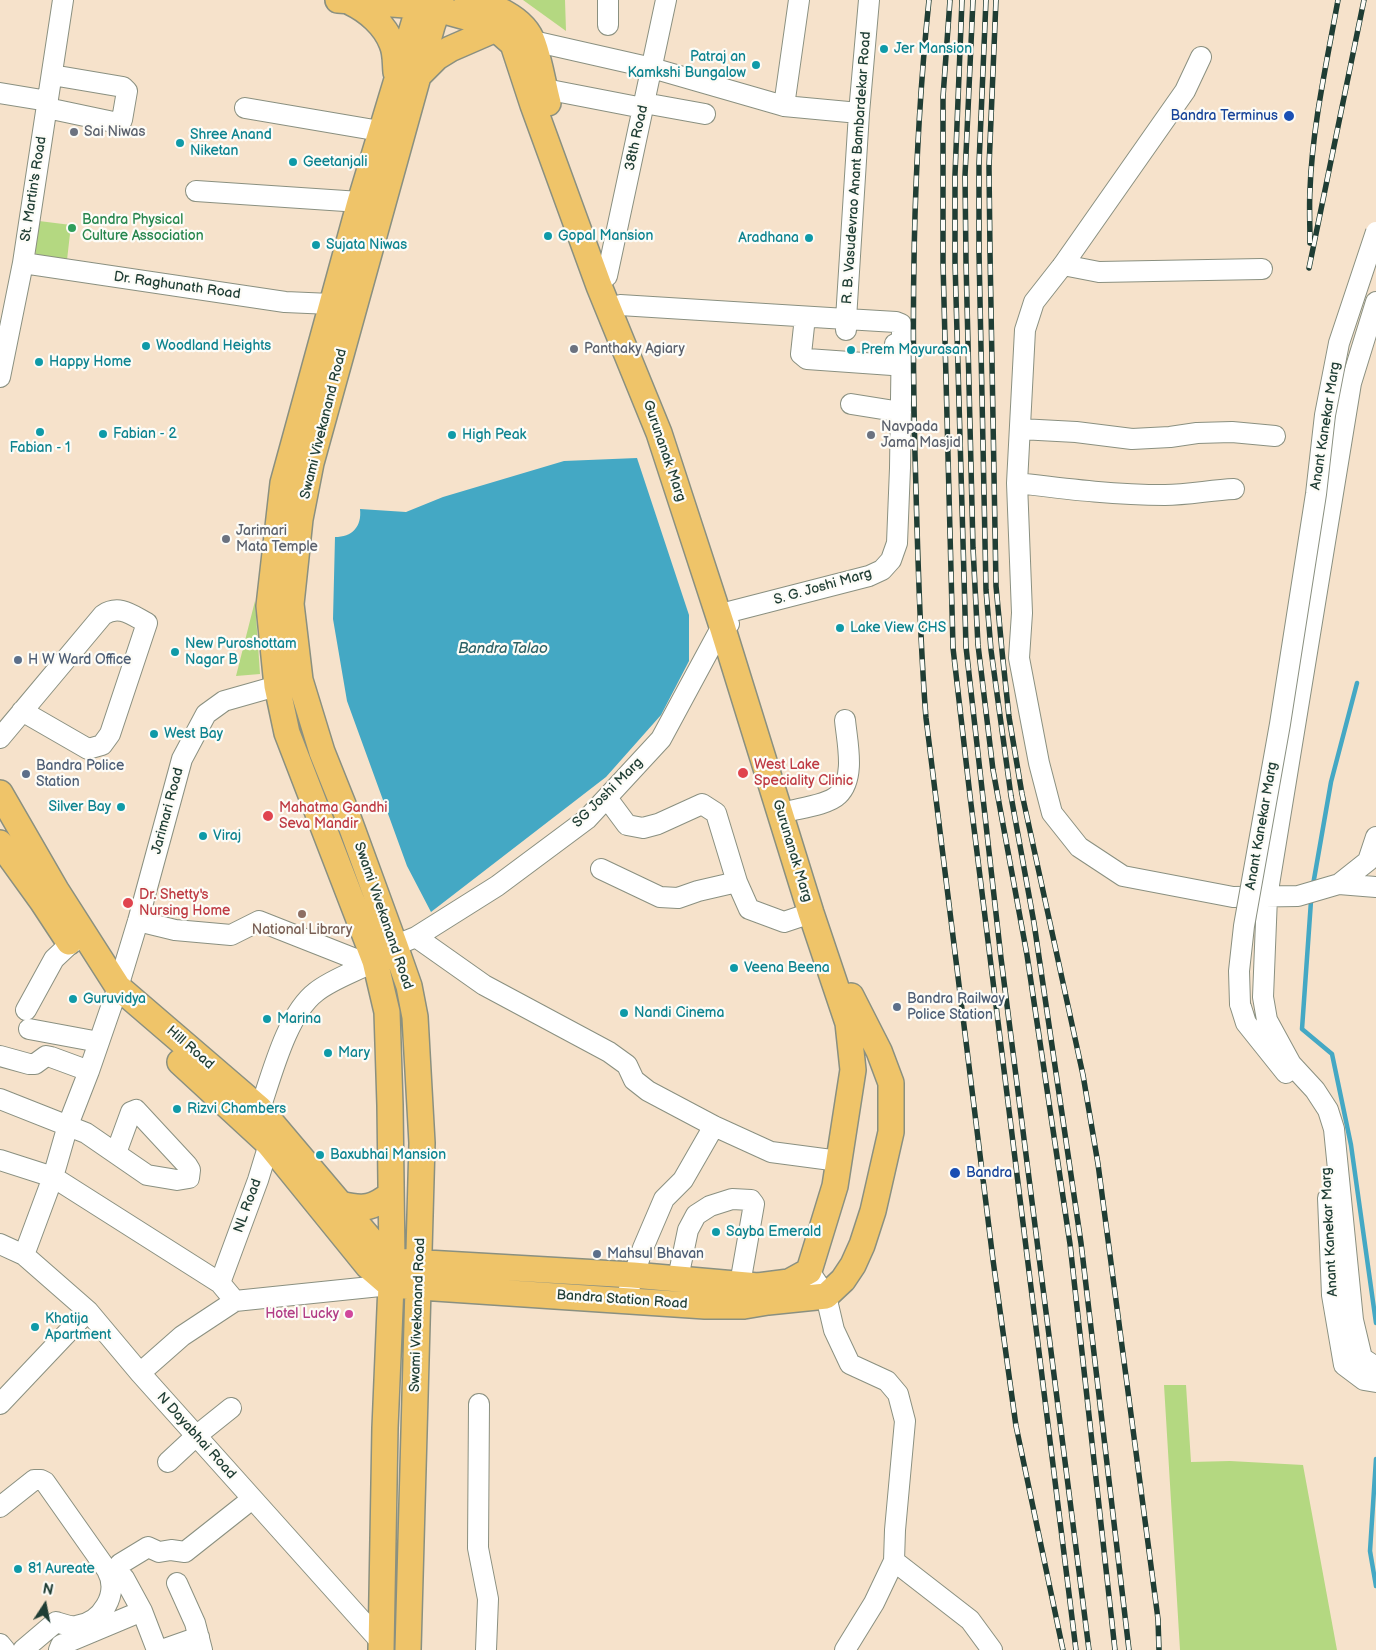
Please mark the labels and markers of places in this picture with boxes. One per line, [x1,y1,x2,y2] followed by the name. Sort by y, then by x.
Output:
[894,41,972,57] place label: Jer Mansion
[878,43,890,55] marker: Jer Mansion
[627,49,746,82] place label: Patraj an Kamkshi Bungalow
[750,59,762,71] marker: Patraj an Kamkshi Bungalow
[1170,108,1278,124] place label: Bandra Terminus
[1282,109,1296,123] marker: Bandra Terminus
[84,124,145,140] place label: Sai Niwas
[68,126,80,138] marker: Sai Niwas
[190,127,272,160] place label: Shree Anand Niketan
[174,137,186,149] marker: Shree Anand Niketan
[303,154,367,170] place label: Geetanjali
[287,156,299,168] marker: Geetanjali
[82,212,204,244] place label: Bandra Physical Culture Association
[66,222,78,234] marker: Bandra Physical Culture Association
[558,228,653,244] place label: Gopal Mansion
[542,230,554,242] marker: Gopal Mansion
[738,230,799,246] place label: Aradhana
[803,232,815,244] marker: Aradhana
[326,237,407,253] place label: Sujata Niwas
[310,239,322,251] marker: Sujata Niwas
[156,338,271,354] place label: Woodland Heights
[140,340,152,352] marker: Woodland Heights
[584,341,685,357] place label: Panthaky Agiary
[861,342,968,358] place label: Prem Mayurasan
[568,343,580,355] marker: Panthaky Agiary
[845,344,857,356] marker: Prem Mayurasan
[49,354,131,370] place label: Happy Home
[33,356,45,368] marker: Happy Home
[881,419,961,452] place label: Navpada Jama Masjid
[34,426,46,438] marker: Fabian - 1
[113,426,177,442] place label: Fabian - 2
[462,427,526,443] place label: High Peak
[97,428,109,440] marker: Fabian - 2
[446,429,458,441] marker: High Peak
[865,429,877,441] marker: Navpada Jama Masjid
[10,440,70,456] place label: Fabian - 1
[236,523,318,556] place label: Jarimari Mata Temple
[220,533,232,545] marker: Jarimari Mata Temple
[850,620,946,636] place label: Lake View CHS
[834,622,846,634] marker: Lake View CHS
[185,636,296,669] place label: New Puroshottam Nagar B
[169,646,181,658] marker: New Puroshottam Nagar B
[28,652,131,668] place label: H W Ward Office
[12,654,24,666] marker: H W Ward Office
[164,726,223,742] place label: West Bay
[148,728,160,740] marker: West Bay
[754,757,853,790] place label: West Lake Speciality Clinic
[36,758,124,790] place label: Bandra Police Station
[736,766,750,780] marker: West Lake Speciality Clinic
[20,768,32,780] marker: Bandra Police Station
[49,799,111,815] place label: Silver Bay
[279,800,388,832] place label: Mahatma Gandhi Seva Mandir
[115,801,127,813] marker: Silver Bay
[261,809,275,823] marker: Mahatma Gandhi Seva Mandir
[213,828,241,844] place label: Viraj
[197,830,209,842] marker: Viraj
[139,887,230,920] place label: Dr. Shetty's Nursing Home
[121,896,135,910] marker: Dr. Shetty's Nursing Home
[296,908,308,920] marker: National Library
[252,922,352,938] place label: National Library
[744,960,830,976] place label: Veena Beena
[728,962,740,974] marker: Veena Beena
[83,991,146,1007] place label: Guruvidya
[907,991,1005,1024] place label: Bandra Railway Police Station
[67,993,79,1005] marker: Guruvidya
[891,1001,903,1013] marker: Bandra Railway Police Station
[634,1005,724,1021] place label: Nandi Cinema
[618,1007,630,1019] marker: Nandi Cinema
[277,1011,321,1027] place label: Marina
[261,1013,273,1025] marker: Marina
[338,1045,370,1061] place label: Mary
[322,1047,334,1059] marker: Mary
[187,1101,286,1117] place label: Rizvi Chambers
[171,1103,183,1115] marker: Rizvi Chambers
[330,1147,446,1163] place label: Baxubhai Mansion
[314,1149,326,1161] marker: Baxubhai Mansion
[966,1165,1012,1181] place label: Bandra
[948,1166,962,1180] marker: Bandra
[726,1224,821,1240] place label: Sayba Emerald
[710,1226,722,1238] marker: Sayba Emerald
[607,1246,704,1262] place label: Mahsul Bhavan
[591,1248,603,1260] marker: Mahsul Bhavan
[265,1306,339,1322] place label: Hotel Lucky
[343,1308,355,1320] marker: Hotel Lucky
[45,1311,111,1344] place label: Khatija Apartment
[29,1321,41,1333] marker: Khatija Apartment
[28,1561,95,1577] place label: 81 Aureate
[12,1563,24,1575] marker: 81 Aureate

